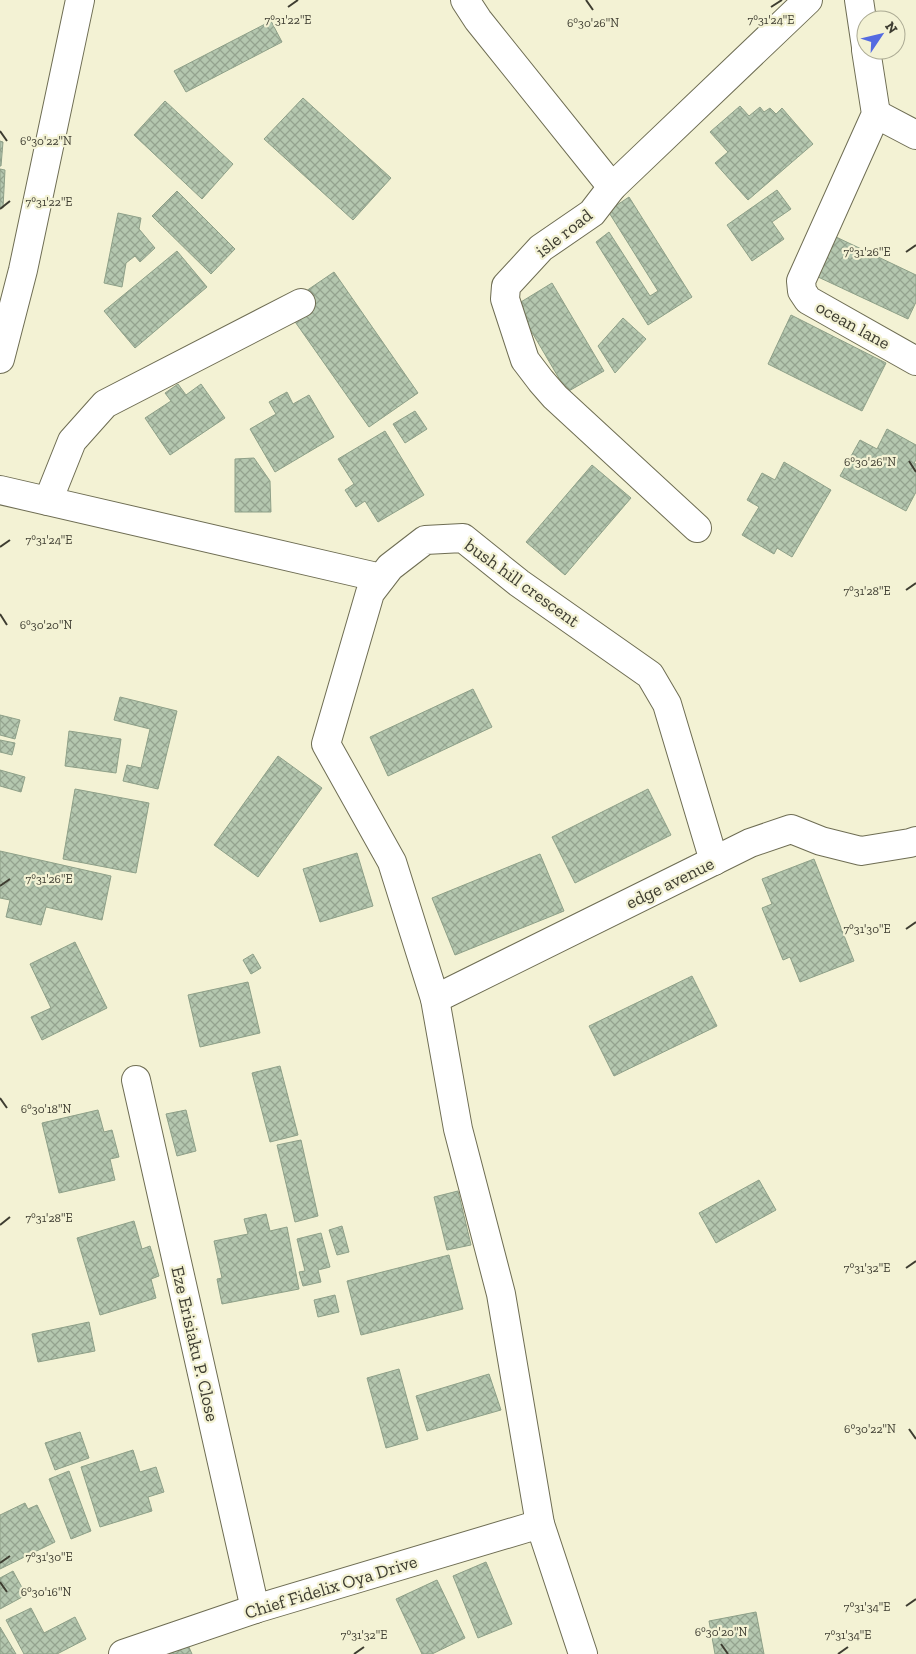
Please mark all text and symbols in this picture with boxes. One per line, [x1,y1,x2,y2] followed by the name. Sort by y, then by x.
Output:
[856,10,906,60] north arrow
[265,13,311,27] text: 7°31'22"E
[748,13,794,27] text: 7°31'24"E
[567,16,619,30] text: 6°30'26"N
[881,19,901,37] text: N
[20,134,72,148] text: 6°30'22"N
[26,195,72,209] text: 7°31'22"E
[531,204,597,262] street label: isle road
[844,245,890,259] text: 7°31'26"E
[812,296,894,354] street label: ocean lane
[844,455,896,469] text: 6°30'26"N
[26,533,72,547] text: 7°31'24"E
[460,533,584,632] street label: bush hill crescent
[843,584,891,598] text: 7°31'28"E
[20,618,72,632] text: 6°30'20"N
[622,852,718,914] street label: edge avenue
[26,872,72,886] text: 7°31'26"E
[843,922,891,936] text: 7°31'30"E
[21,1102,71,1116] text: 6°30'18"N
[25,1211,73,1225] text: 7°31'28"E
[844,1261,890,1275] text: 7°31'32"E
[166,1264,224,1424] street label: Eze Erisiaku P. Close
[844,1422,896,1436] text: 6°30'22"N
[25,1550,73,1564] text: 7°31'30"E
[242,1550,420,1624] street label: Chief Fidelix Oya Drive
[21,1585,71,1599] text: 6°30'16"N
[844,1600,890,1614] text: 7°31'34"E
[695,1625,747,1639] text: 6°30'20"N
[341,1628,387,1642] text: 7°31'32"E
[825,1628,871,1642] text: 7°31'34"E

